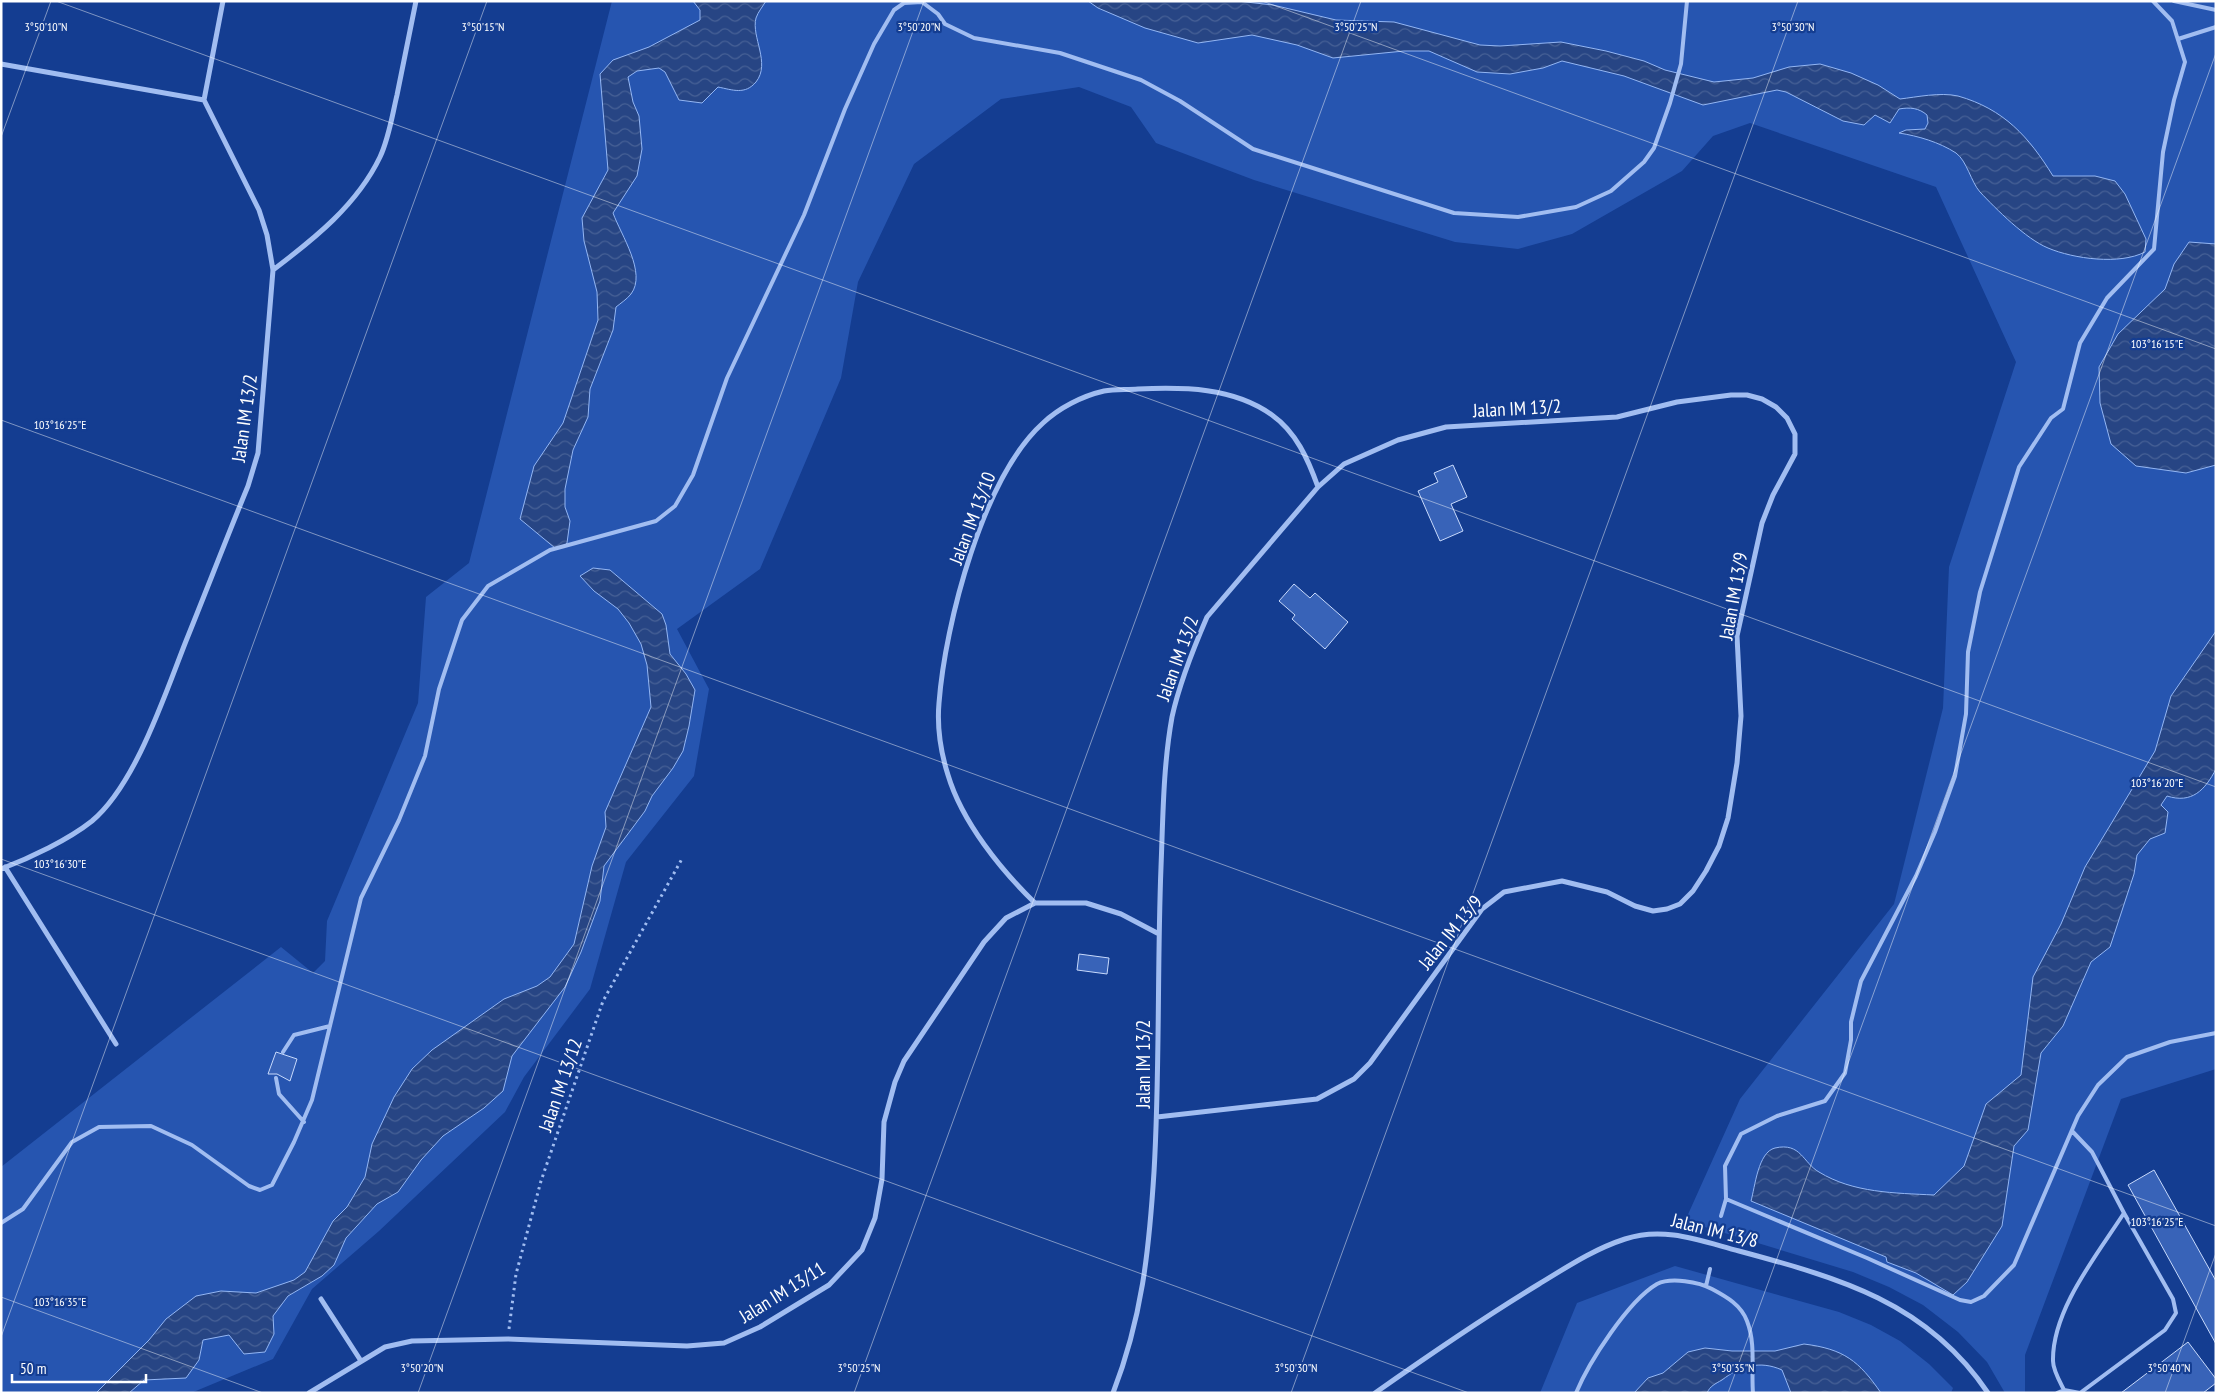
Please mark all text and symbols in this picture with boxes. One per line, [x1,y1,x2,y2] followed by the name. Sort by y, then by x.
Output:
[24,19,68,34] text: 3°50'10"N
[461,19,505,34] text: 3°50'15"N
[897,19,941,34] text: 3°50'20"N
[1334,19,1378,34] text: 3°50'25"N
[1771,19,1815,34] text: 3°50'30"N
[2131,336,2183,351] text: 103°16'15"E
[226,373,262,464] street label: Jalan IM 13/2
[1471,394,1562,422] street label: Jalan IM 13/2
[34,417,86,432] text: 103°16'25"E
[943,468,1001,568] street label: Jalan IM 13/10
[1713,550,1752,643] street label: Jalan IM 13/9
[1150,612,1203,705] street label: Jalan IM 13/2
[2131,775,2183,790] text: 103°16'20"E
[34,856,86,871] text: 103°16'30"E
[1412,890,1487,975] street label: Jalan IM 13/9
[1131,1020,1155,1109] street label: Jalan IM 13/2
[533,1035,587,1136] street label: Jalan IM 13/12
[1668,1207,1761,1252] street label: Jalan IM 13/8
[2131,1214,2183,1229] text: 103°16'25"E
[734,1256,829,1328] street label: Jalan IM 13/11
[34,1294,86,1309] text: 103°16'35"E
[12,1352,146,1384] scale bar
[20,1359,46,1378] text: 50 m
[400,1360,444,1375] text: 3°50'20"N
[837,1360,881,1375] text: 3°50'25"N
[1274,1360,1318,1375] text: 3°50'30"N
[1711,1360,1755,1375] text: 3°50'35"N
[2147,1360,2191,1375] text: 3°50'40"N

